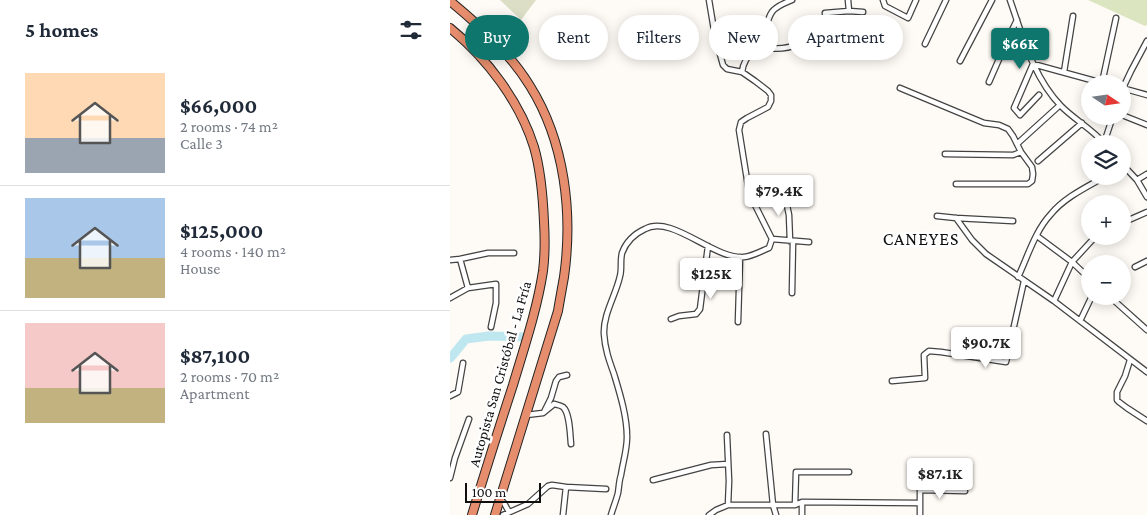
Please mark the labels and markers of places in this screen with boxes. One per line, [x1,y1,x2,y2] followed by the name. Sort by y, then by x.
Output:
[990,28,1050,70] pin: $66K
[738,174,820,217] pin: $79.4K
[676,258,746,300] pin: $125K
[945,326,1027,369] pin: $90.7K
[899,458,981,500] pin: $87.1K

